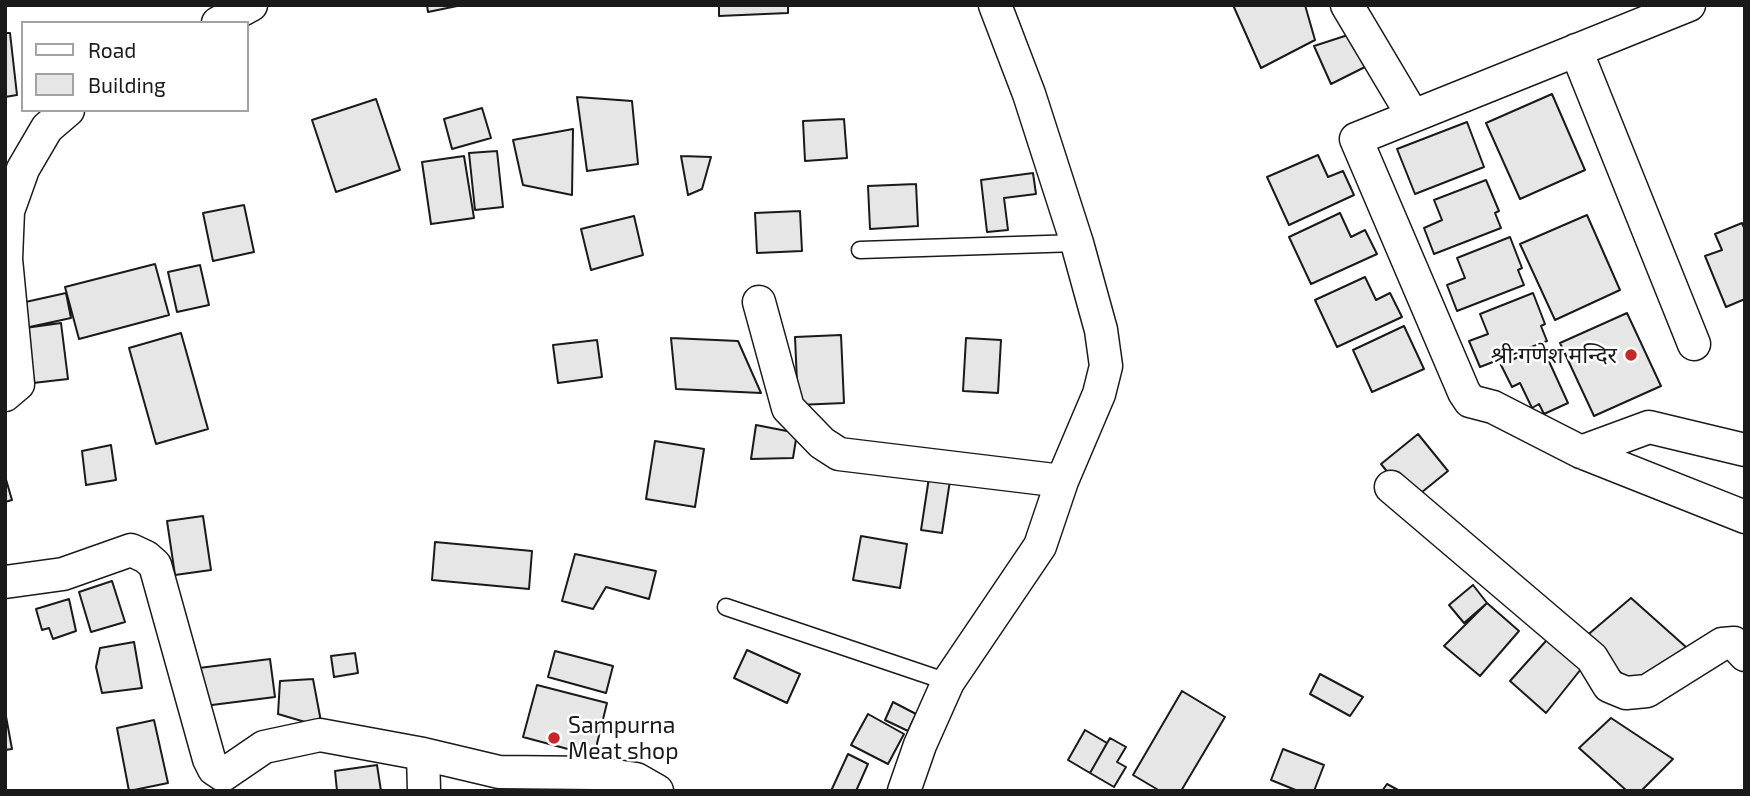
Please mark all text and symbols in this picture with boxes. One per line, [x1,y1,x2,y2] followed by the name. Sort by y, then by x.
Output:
[21,21,248,112] legend
[88,37,136,62] text: Road
[88,72,166,97] text: Building
[1491,341,1617,369] place label: श्री गणेश मन्दिर
[1623,347,1639,363] marker: श्री गणेश मन्दिर
[568,711,678,765] place label: Sampurna Meat shop
[546,730,562,746] marker: Sampurna Meat shop

